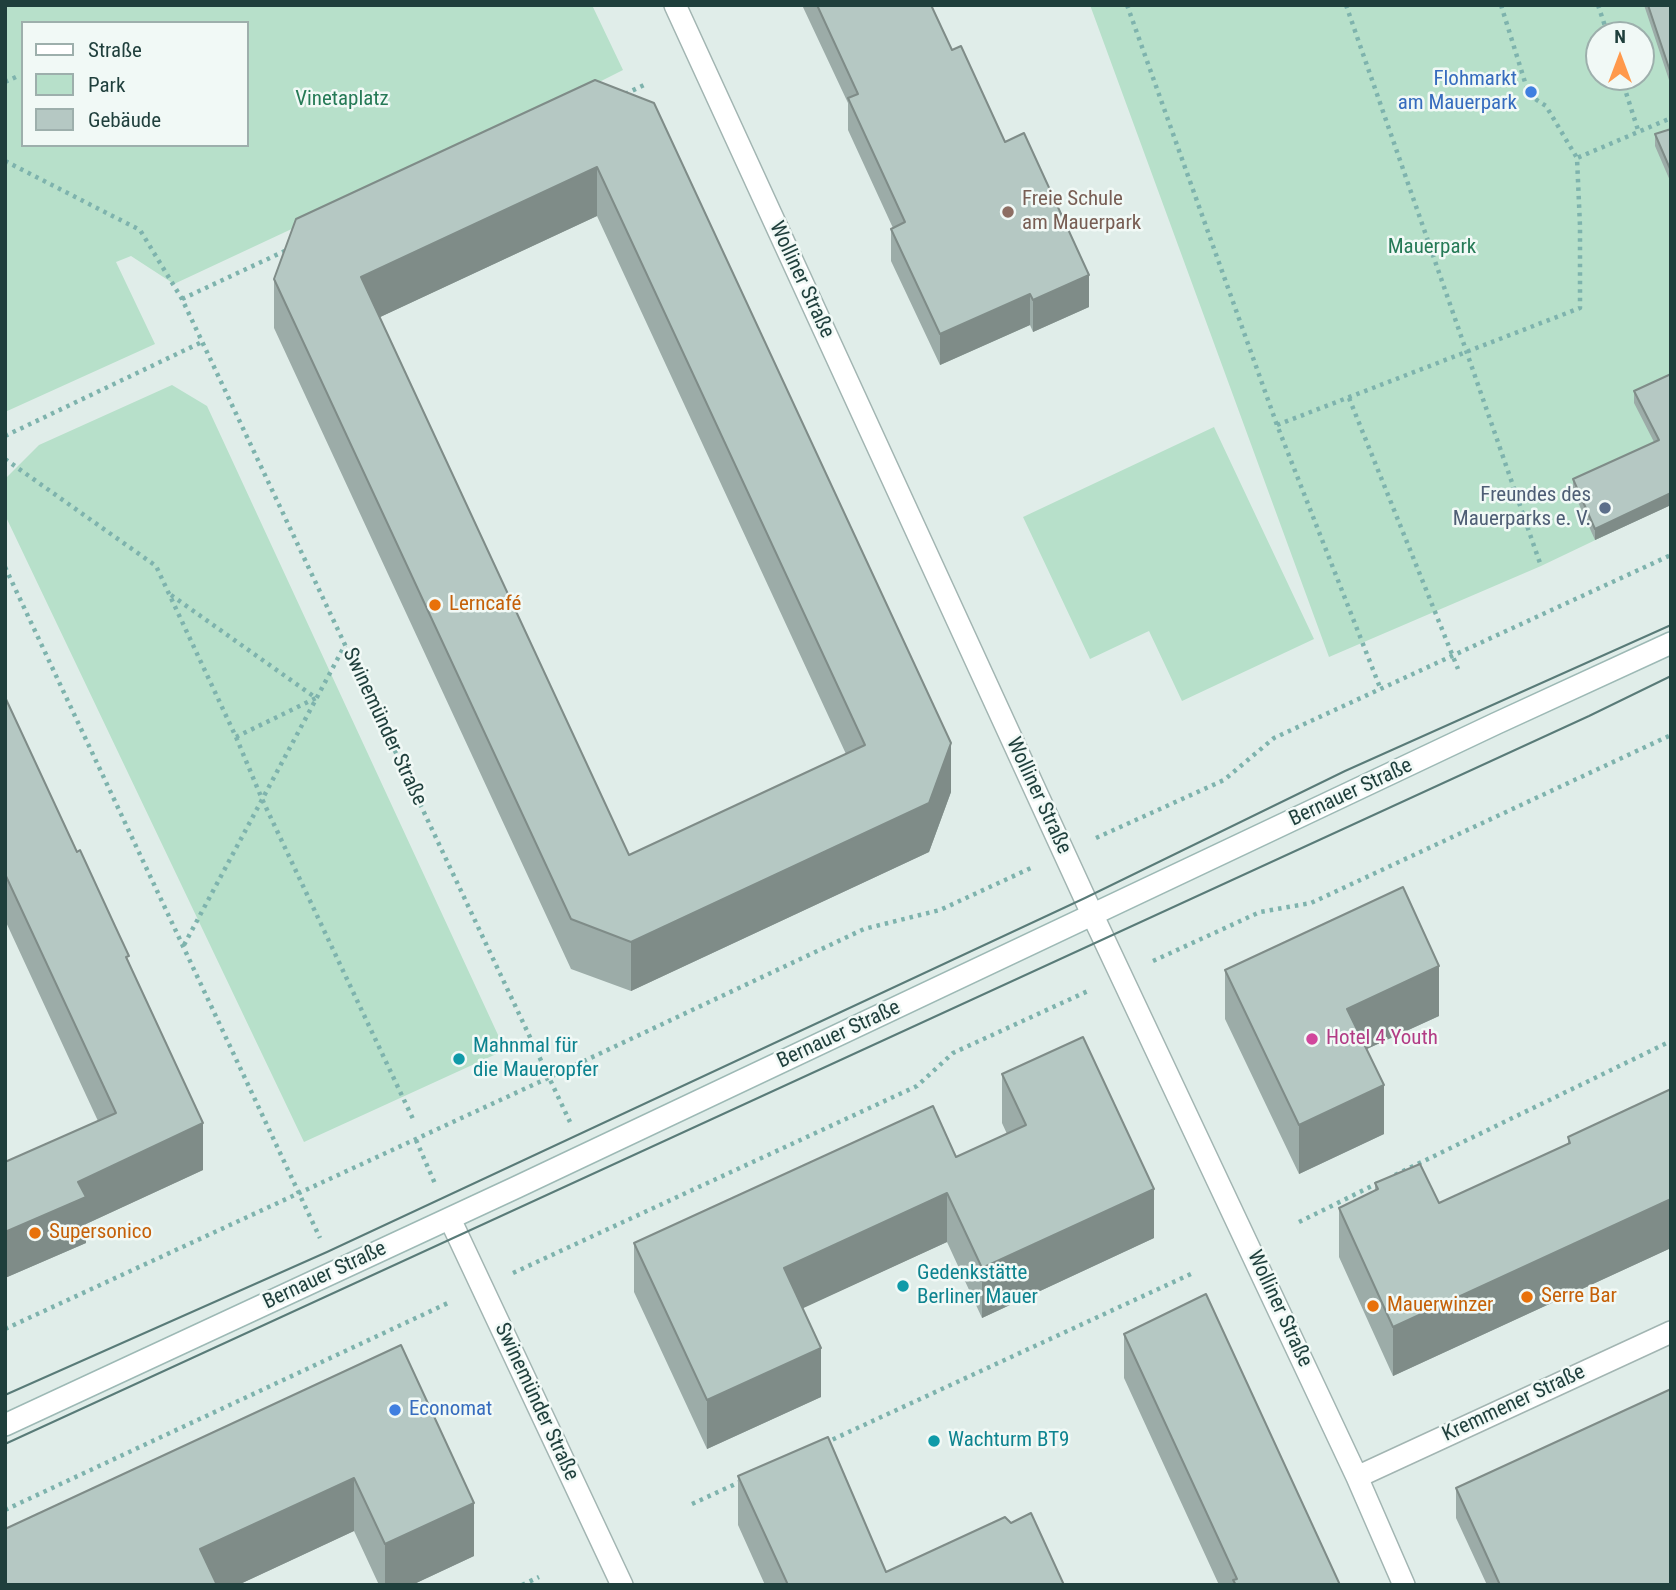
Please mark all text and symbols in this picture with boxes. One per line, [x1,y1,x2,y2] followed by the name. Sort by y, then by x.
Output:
[21,21,248,147] legend
[1585,21,1655,91] north arrow
[1614,25,1626,48] text: N
[88,38,142,62] text: Straße
[1398,67,1517,117] place label: Flohmarkt am Mauerpark
[88,73,125,97] text: Park
[1523,84,1539,100] marker: Flohmarkt am Mauerpark
[295,87,389,113] park label: Vinetaplatz
[88,108,161,132] text: Gebäude
[1022,187,1141,237] place label: Freie Schule am Mauerpark
[1000,204,1016,220] marker: Freie Schule am Mauerpark
[763,218,839,342] street label: Wolliner Straße
[1388,235,1476,261] park label: Mauerpark
[1453,483,1591,533] place label: Freundes des Mauerparks e. V.
[1597,500,1613,516] marker: Freundes des Mauerparks e. V.
[449,592,521,618] place label: Lerncafé
[427,597,443,613] marker: Lerncafé
[336,644,432,810] street label: Swinemünder Straße
[1000,734,1076,858] street label: Wolliner Straße
[1285,753,1417,833] street label: Bernauer Straße
[773,995,905,1075] street label: Bernauer Straße
[1326,1026,1438,1052] place label: Hotel 4 Youth
[1304,1031,1320,1047] marker: Hotel 4 Youth
[473,1034,599,1084] place label: Mahnmal für die Maueropfer
[451,1051,467,1067] marker: Mahnmal für die Maueropfer
[49,1220,152,1246] place label: Supersonico
[27,1225,43,1241] marker: Supersonico
[259,1236,391,1316] street label: Bernauer Straße
[1241,1247,1317,1371] street label: Wolliner Straße
[917,1261,1038,1311] place label: Gedenkstätte Berliner Mauer
[895,1278,911,1294] marker: Gedenkstätte Berliner Mauer
[1541,1284,1617,1310] place label: Serre Bar
[1519,1289,1535,1305] marker: Serre Bar
[1387,1293,1493,1319] place label: Mauerwinzer
[1365,1298,1381,1314] marker: Mauerwinzer
[488,1319,584,1485] street label: Swinemünder Straße
[1439,1360,1589,1448] street label: Kremmener Straße
[409,1397,492,1423] place label: Economat
[387,1402,403,1418] marker: Economat
[948,1428,1069,1454] place label: Wachturm BT9
[926,1433,942,1449] marker: Wachturm BT9

